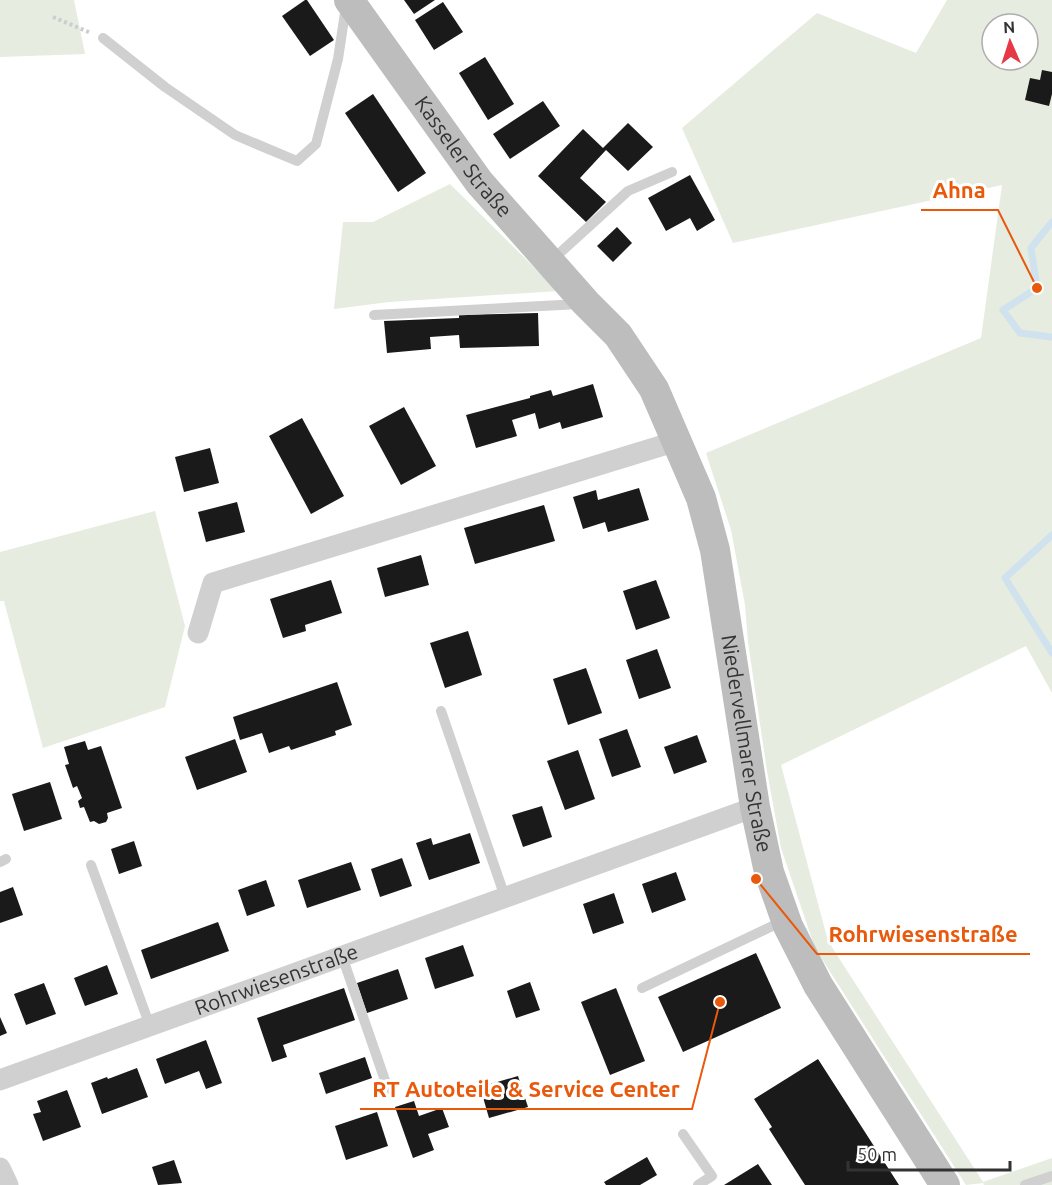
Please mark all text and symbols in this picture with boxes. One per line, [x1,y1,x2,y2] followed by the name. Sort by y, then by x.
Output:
[980,12,1040,72] north arrow
[1003,18,1016,36] text: N
[410,91,517,222] street label: Kasseler Straße
[921,170,998,210] callout: Ahna
[932,177,986,202] text: Ahna
[717,633,777,854] street label: Niedervellmarer Straße
[817,914,1030,954] callout: Rohrwiesenstraße
[828,921,1018,946] text: Rohrwiesenstraße
[191,939,361,1020] street label: Rohrwiesenstraße
[360,1069,692,1109] callout: RT Autoteile & Service Center
[372,1076,680,1101] text: RT Autoteile & Service Center
[848,1134,1010,1172] scale bar
[857,1144,897,1164] text: 50 m

